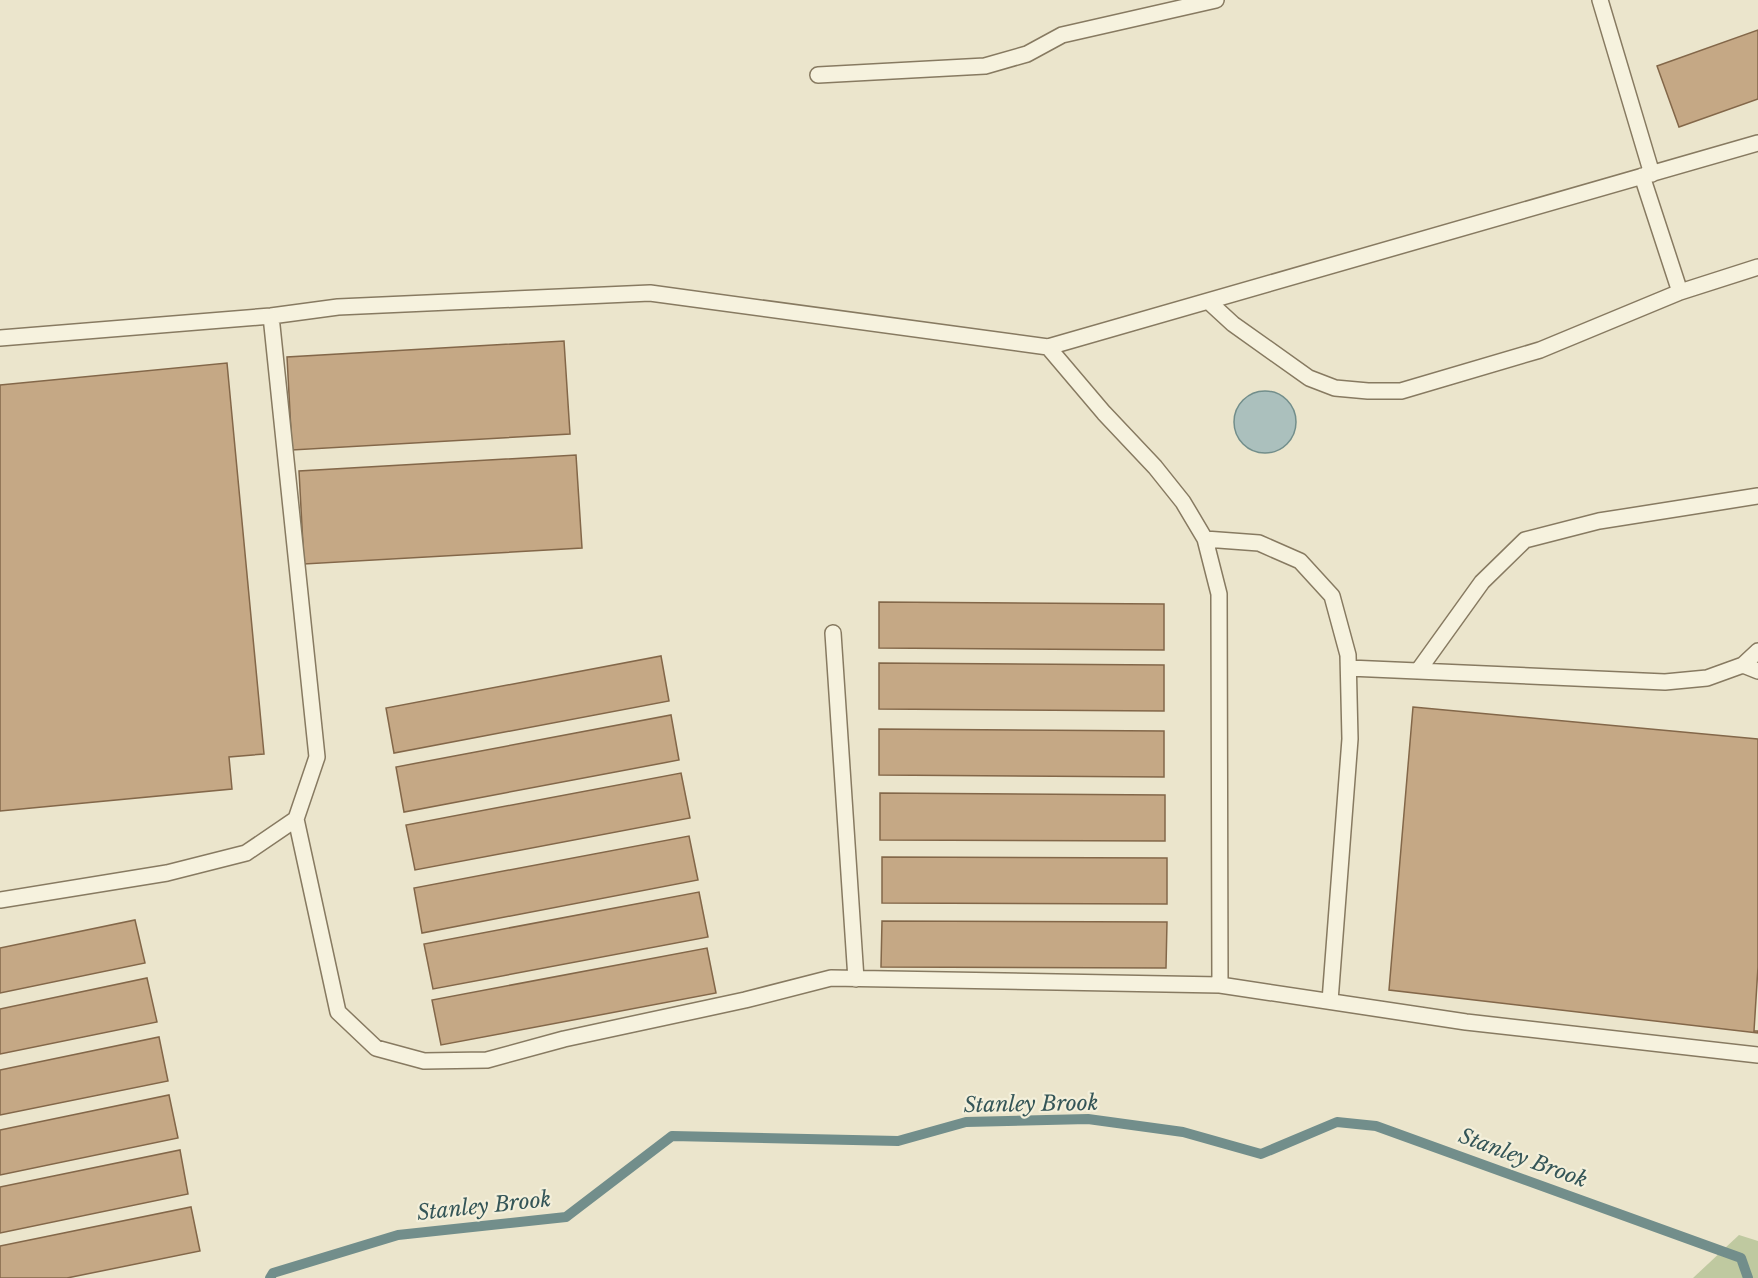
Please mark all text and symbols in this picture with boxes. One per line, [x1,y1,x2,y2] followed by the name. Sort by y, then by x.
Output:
[963,1090,1099,1118] water label: Stanley Brook
[1455,1123,1591,1193] water label: Stanley Brook
[416,1186,552,1226] water label: Stanley Brook

